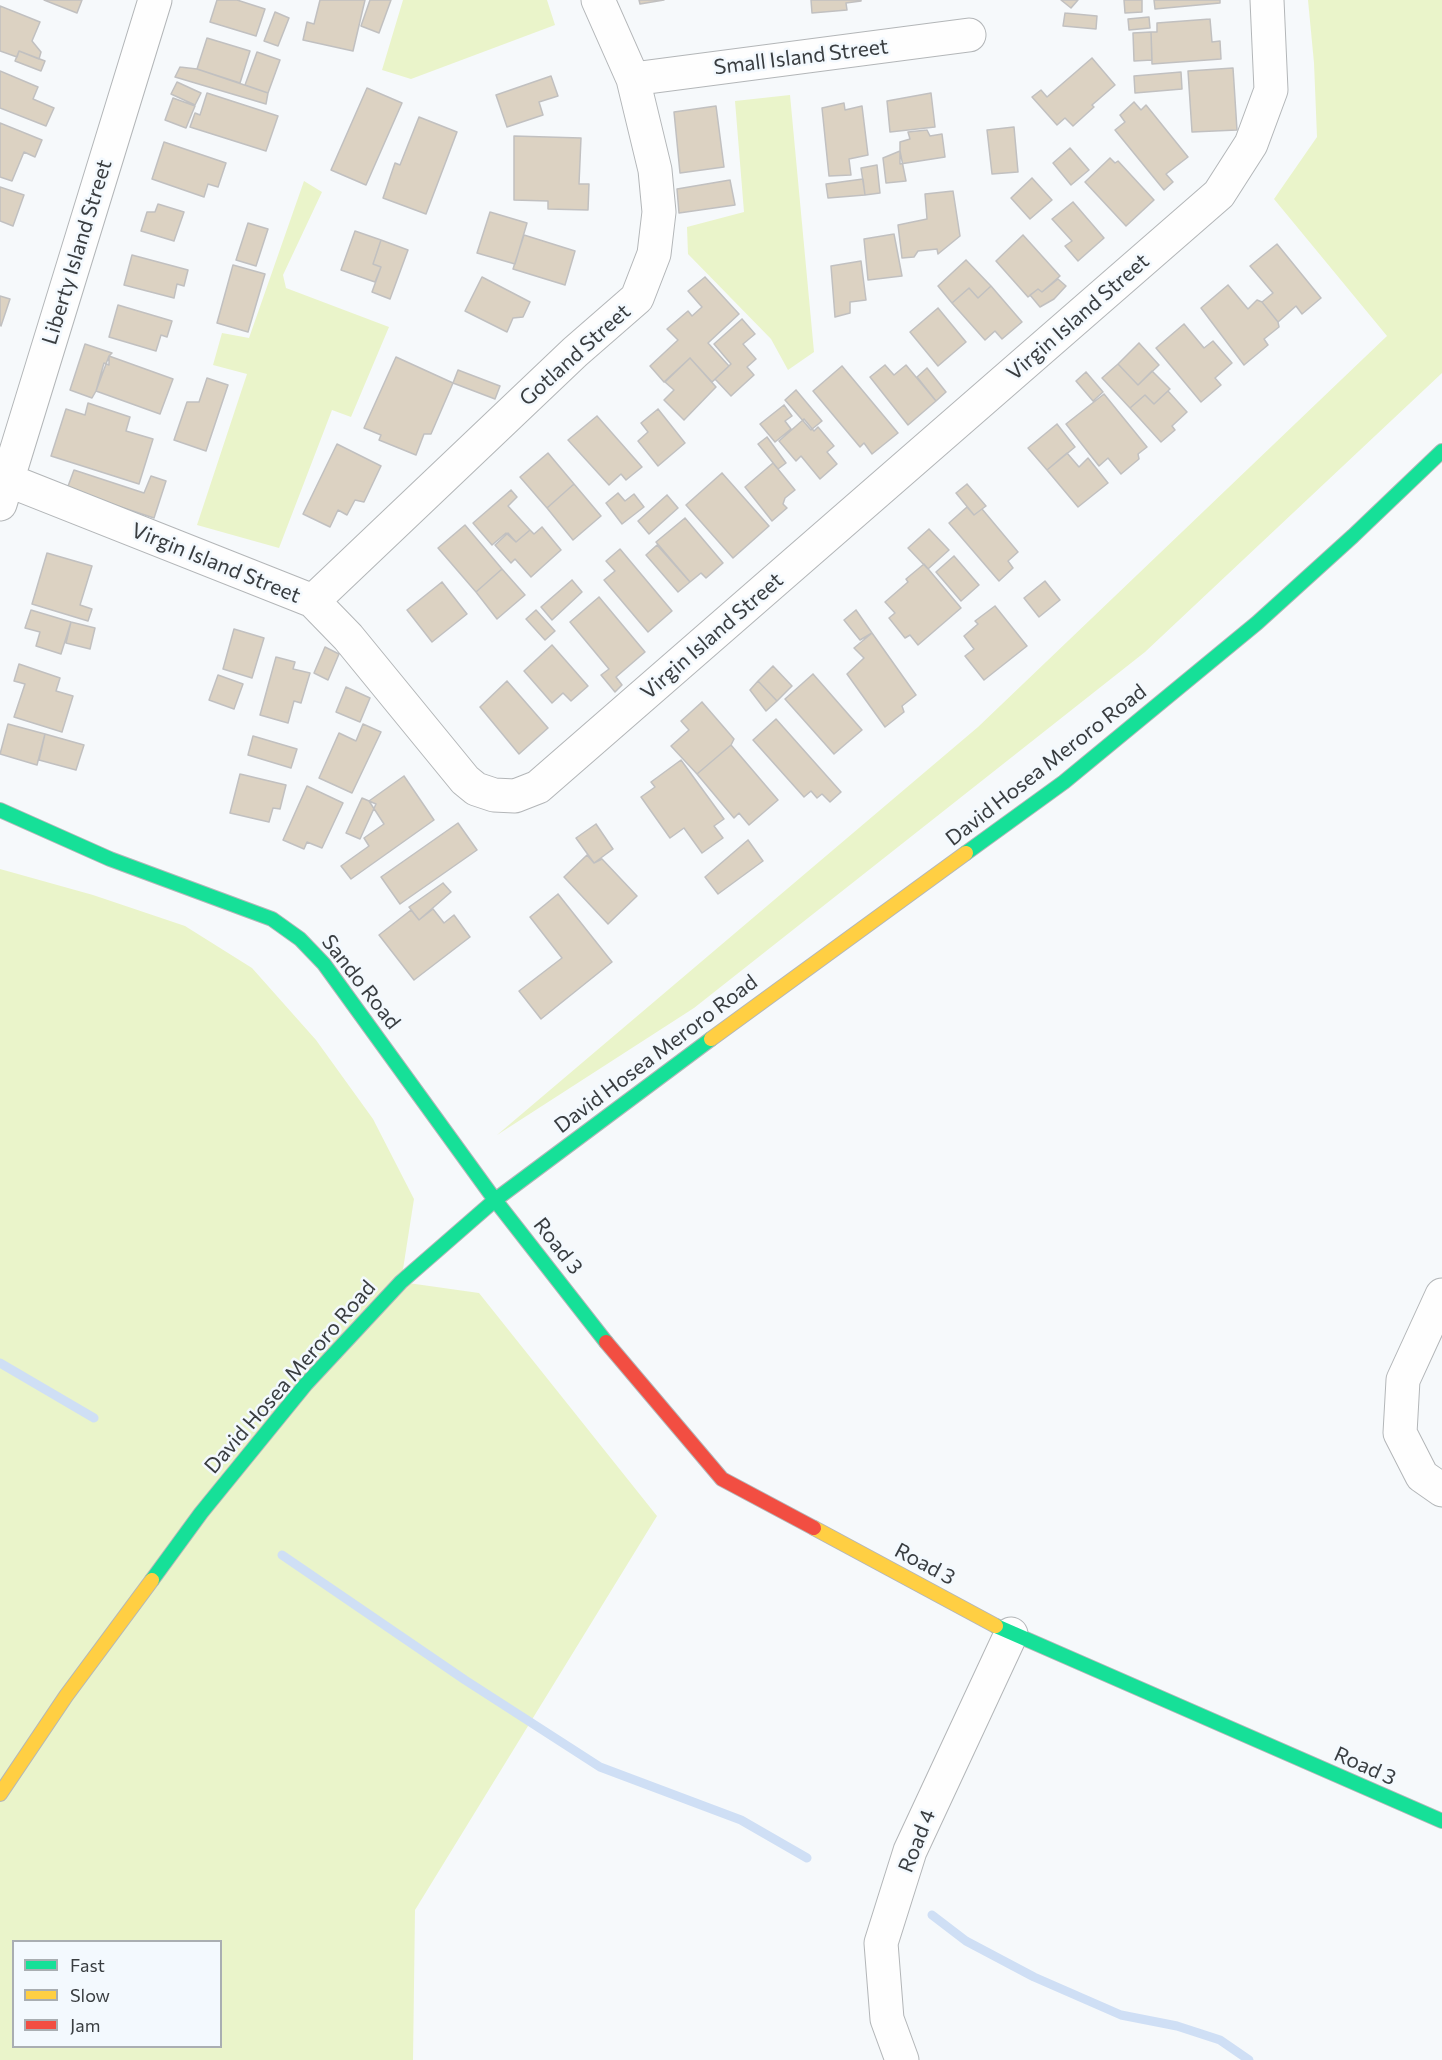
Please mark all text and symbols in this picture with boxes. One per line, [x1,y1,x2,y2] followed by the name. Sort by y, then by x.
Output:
[712,34,890,80] street label: Small Island Street
[37,156,117,348] street label: Liberty Island Street
[1002,248,1154,386] street label: Virgin Island Street
[514,299,636,411] street label: Gotland Street
[128,518,304,608] street label: Virgin Island Street
[636,567,788,705] street label: Virgin Island Street
[941,679,1151,851] street label: David Hosea Meroro Road
[316,930,406,1034] street label: Sando Road
[550,969,762,1139] street label: David Hosea Meroro Road
[528,1213,588,1279] street label: Road 3
[199,1275,381,1479] street label: David Hosea Meroro Road
[890,1538,960,1590] street label: Road 3
[1330,1741,1400,1791] street label: Road 3
[893,1806,941,1876] street label: Road 4
[12,1940,222,2048] legend
[70,1954,105,1976] text: Fast
[70,1984,110,2006] text: Slow
[70,2014,100,2036] text: Jam

